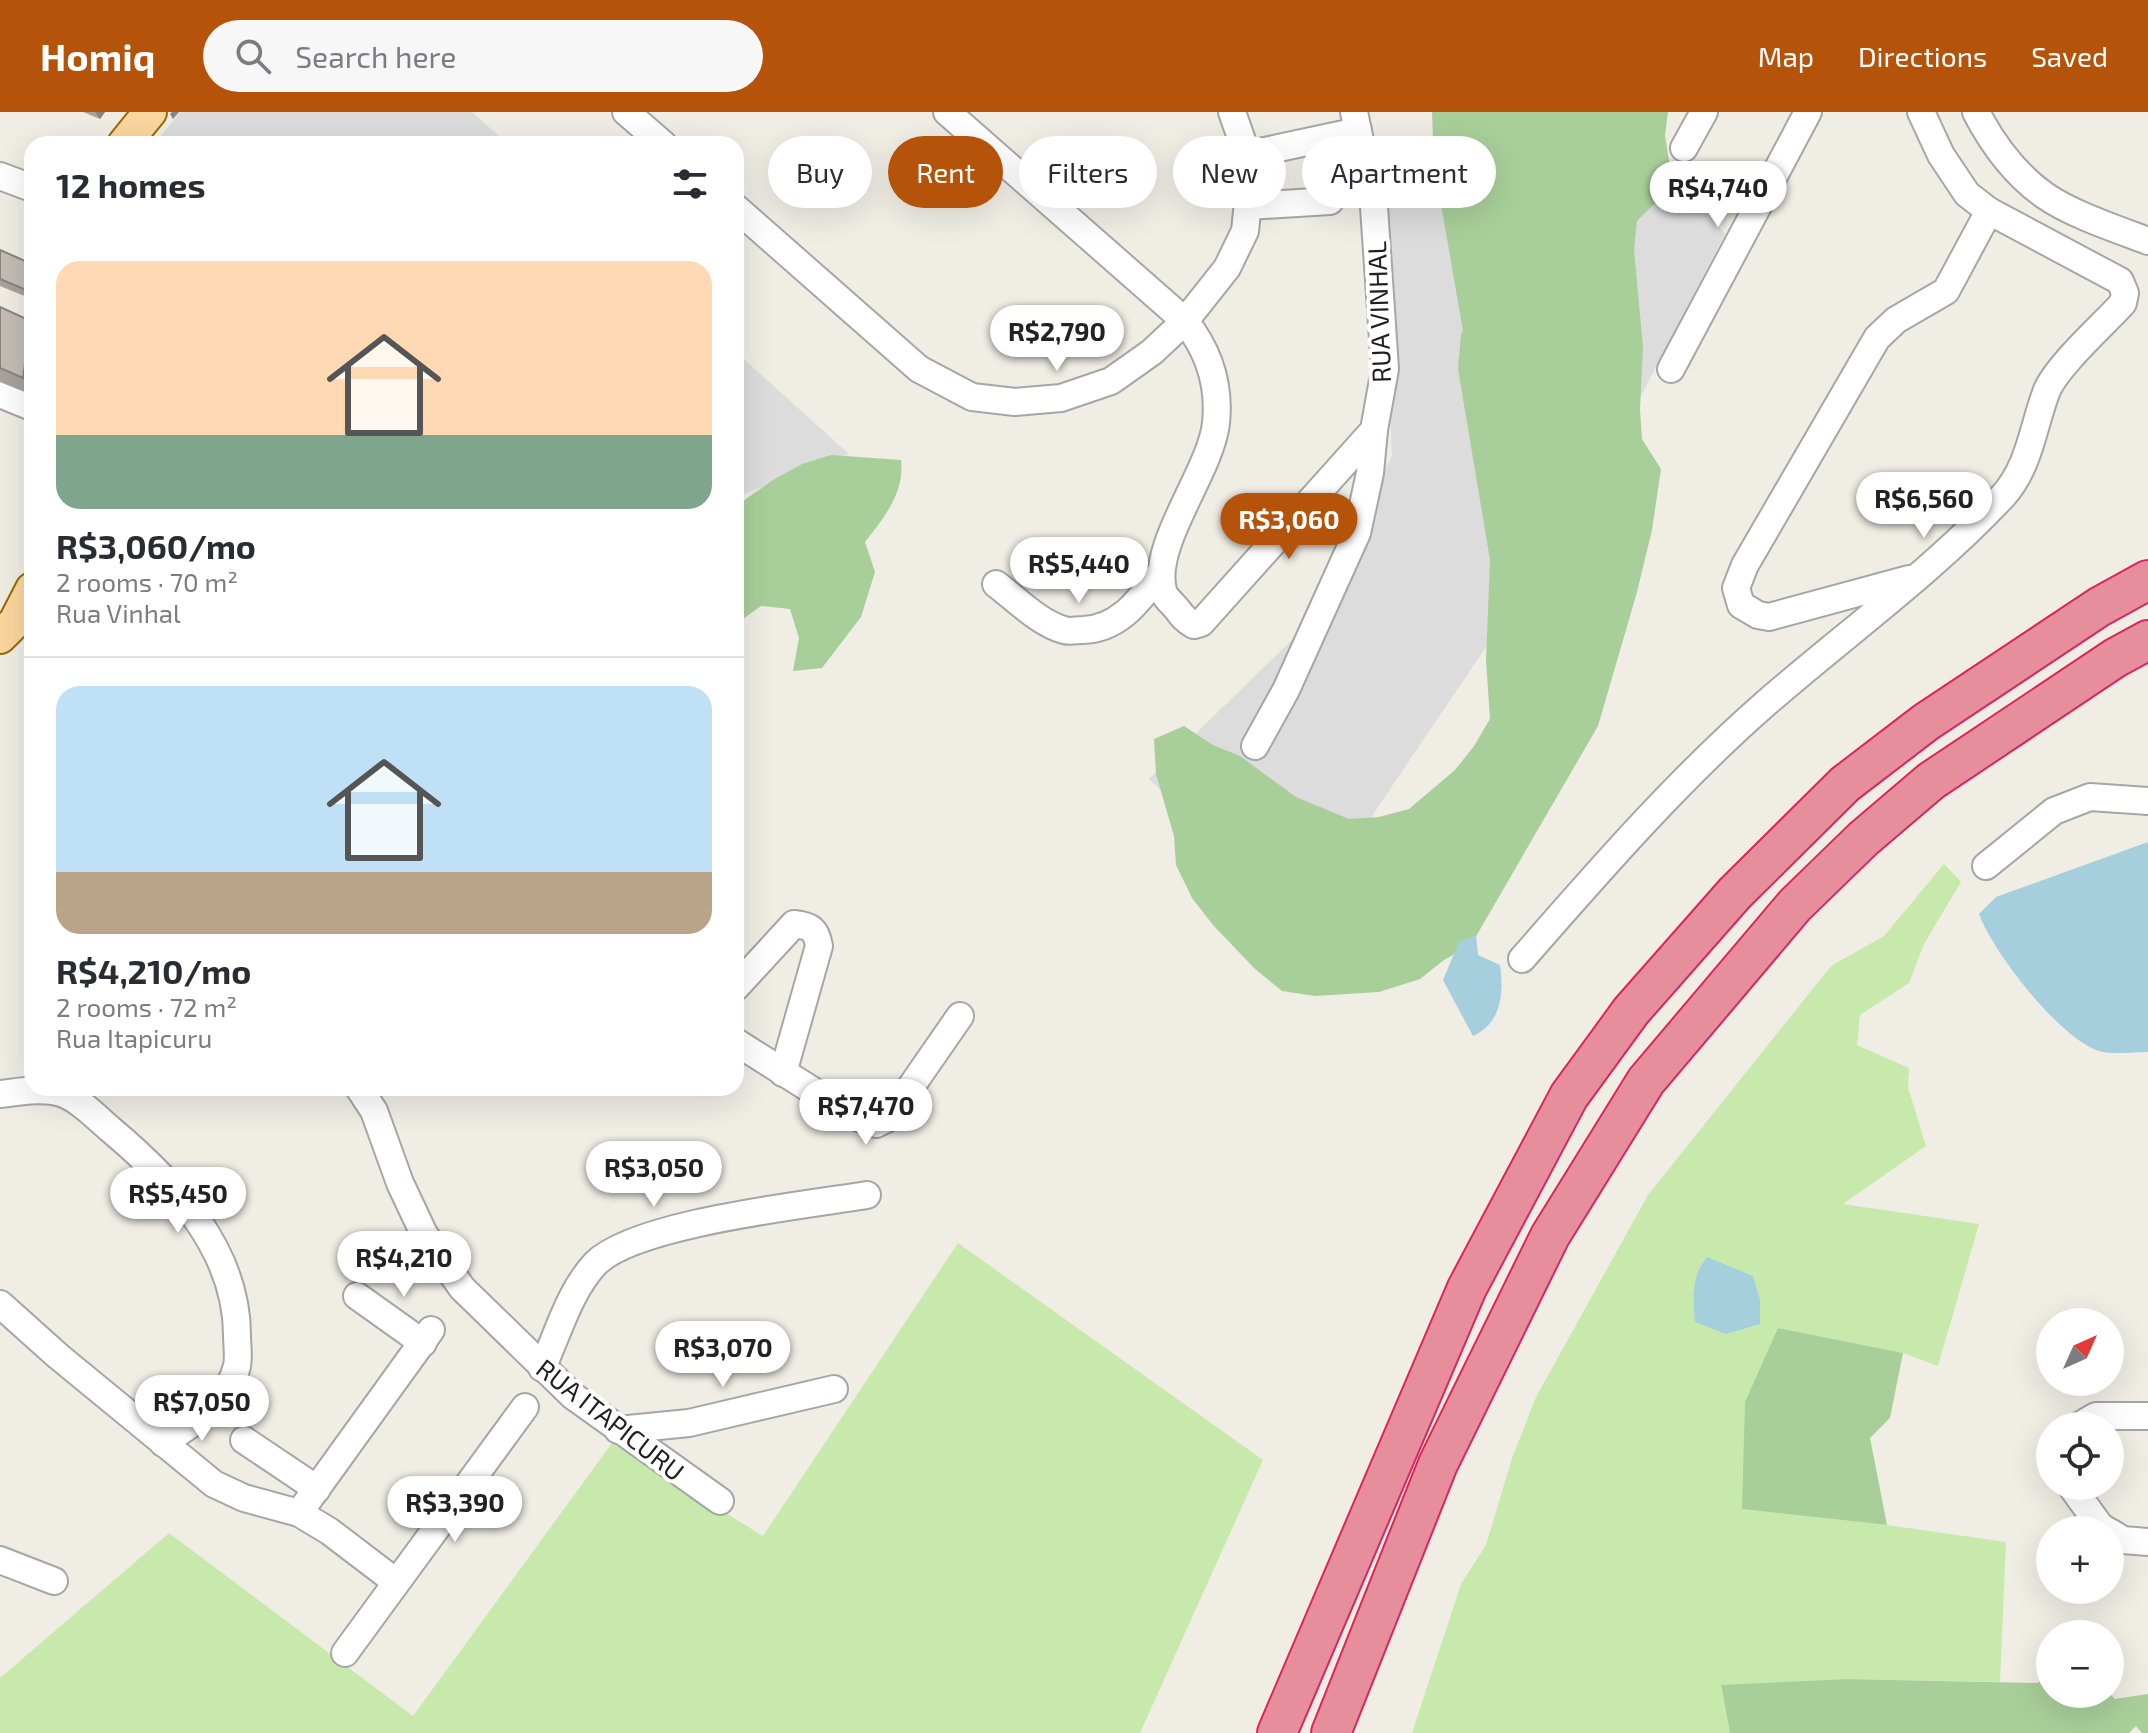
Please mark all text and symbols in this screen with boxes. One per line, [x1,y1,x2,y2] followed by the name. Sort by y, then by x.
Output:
[203,20,763,92] search box
[40,33,155,79] text: Homiq
[231,34,275,78] icon: search
[295,38,456,74] text: Search here
[1758,39,1814,73] text: Map
[1858,39,1987,73] text: Directions
[2031,39,2108,73] text: Saved
[768,136,872,208] chip: Buy
[888,136,1003,208] chip: Rent
[1019,136,1157,208] chip: Filters
[1173,136,1286,208] chip: New
[1302,136,1496,208] chip: Apartment
[1644,161,1792,229] pin: R$4,740
[668,162,712,206] icon: filters
[56,164,205,205] text: 12 homes
[1668,171,1768,202] text: R$4,740
[1360,241,1396,383] street label: RUA VINHAL
[983,305,1131,373] pin: R$2,790
[312,313,456,457] icon: home
[1008,315,1106,346] text: R$2,790
[1850,472,1998,540] pin: R$6,560
[1874,482,1974,513] text: R$6,560
[1215,493,1363,561] pin: R$3,060
[1238,503,1340,534] text: R$3,060
[56,525,256,566] text: R$3,060/mo
[1005,537,1153,605] pin: R$5,440
[1028,547,1130,578] text: R$5,440
[56,566,238,597] text: 2 rooms · 70 m²
[56,597,181,628] text: Rua Vinhal
[312,738,456,882] icon: home
[56,950,251,991] text: R$4,210/mo
[56,991,237,1022] text: 2 rooms · 72 m²
[56,1022,212,1053] text: Rua Itapicuru
[792,1079,940,1147] pin: R$7,470
[817,1089,915,1120] text: R$7,470
[580,1141,728,1209] pin: R$3,050
[604,1151,704,1182] text: R$3,050
[104,1167,252,1235] pin: R$5,450
[128,1177,228,1208] text: R$5,450
[330,1231,478,1299] pin: R$4,210
[355,1241,453,1272] text: R$4,210
[2036,1308,2124,1396] north arrow
[2036,1308,2124,1708] map controls
[649,1321,797,1389] pin: R$3,070
[673,1331,773,1362] text: R$3,070
[531,1352,691,1486] street label: RUA ITAPICURU
[128,1375,276,1443] pin: R$7,050
[153,1385,251,1416] text: R$7,050
[2036,1412,2124,1500] button: locate
[381,1476,529,1544] pin: R$3,390
[405,1486,505,1517] text: R$3,390
[2036,1516,2124,1604] button: +
[2036,1620,2124,1708] button: −

